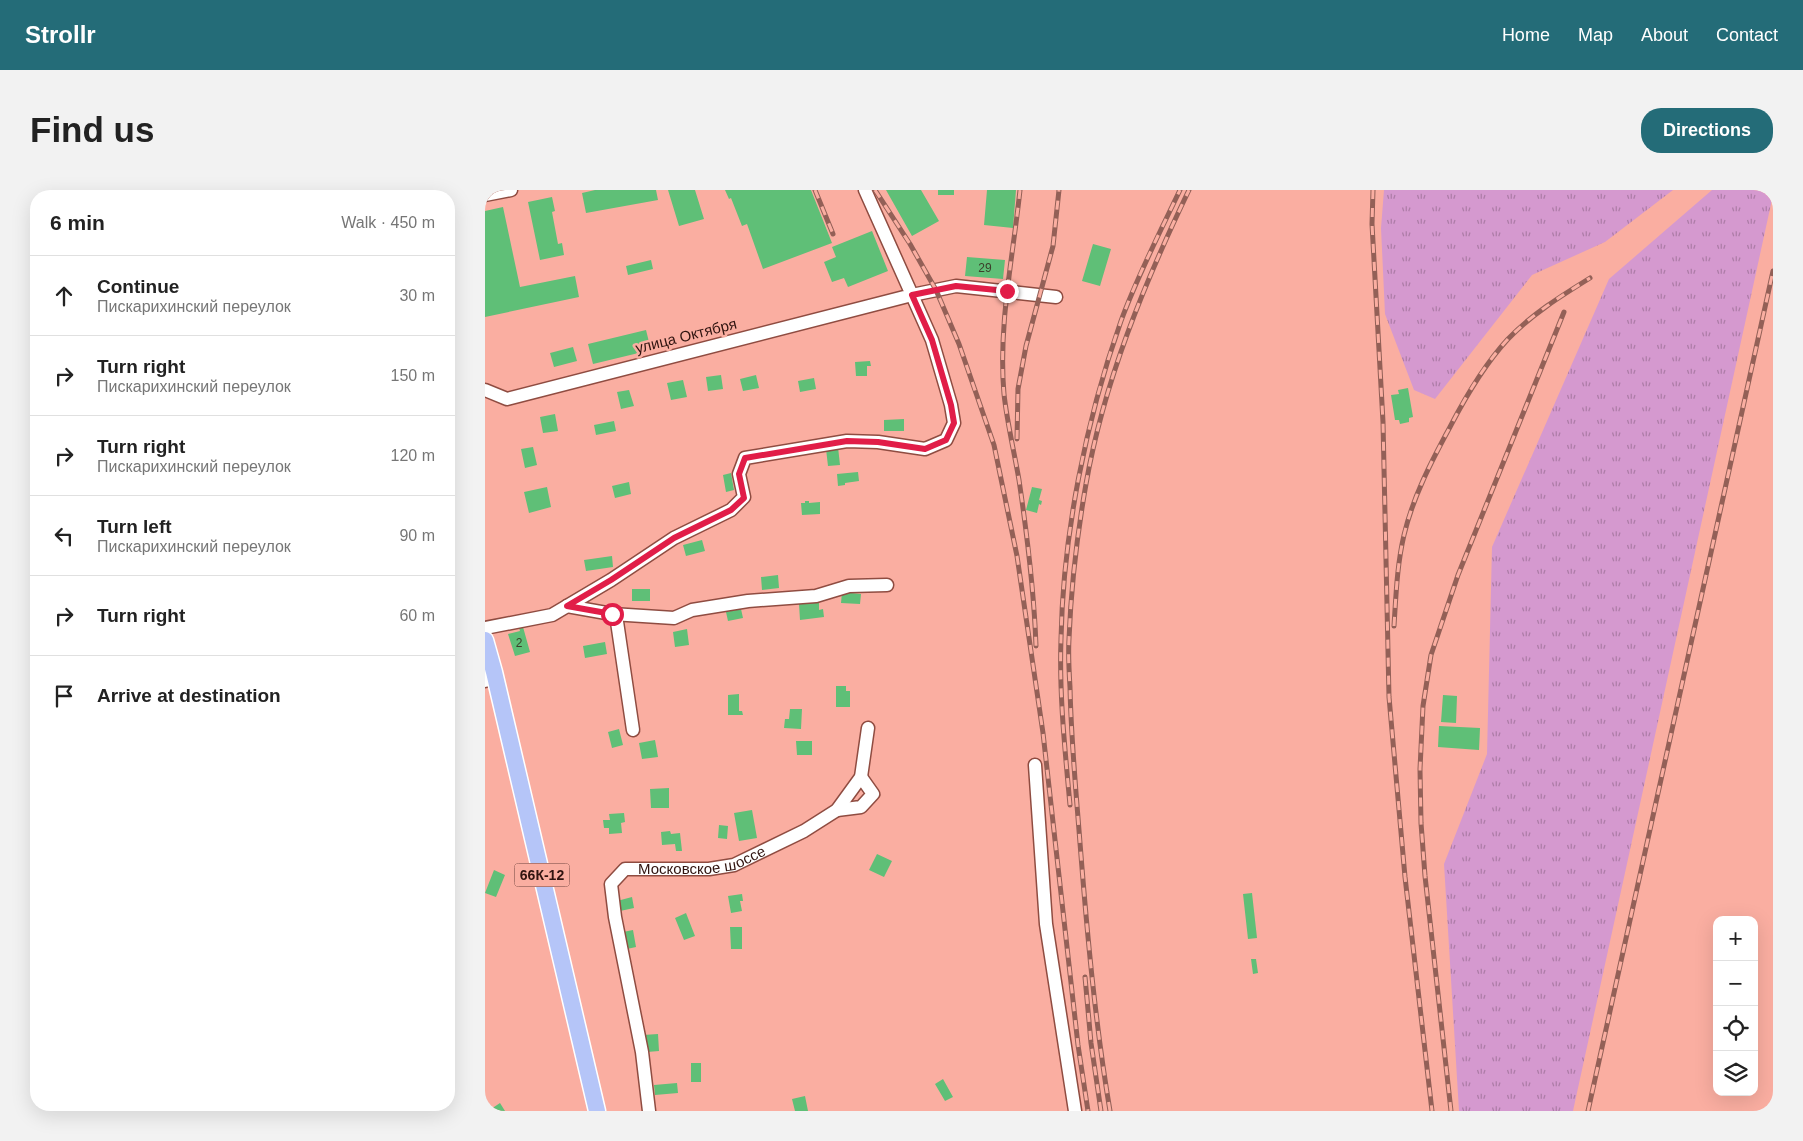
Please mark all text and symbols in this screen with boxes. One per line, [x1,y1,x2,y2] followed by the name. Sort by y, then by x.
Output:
[25,21,96,48] text: Strollr
[1502,25,1550,45] text: Home
[1578,25,1613,45] text: Map
[1641,25,1688,45] text: About
[1716,25,1778,45] text: Contact
[1641,108,1773,153] button: Directions
[30,110,154,149] text: Find us
[50,211,105,234] text: 6 min
[341,214,435,231] text: Walk · 450 m
[978,261,992,275] house number: 29
[97,276,179,297] text: Continue
[996,280,1019,303] route end
[50,282,78,310] icon: ahead
[399,287,435,304] text: 30 m
[97,298,291,315] text: Пискарихинский переулок
[634,315,738,356] street label: улица Октября
[97,356,185,377] text: Turn right
[50,362,78,390] icon: right
[391,367,435,384] text: 150 m
[97,378,291,395] text: Пискарихинский переулок
[97,436,185,457] text: Turn right
[50,442,78,470] icon: right
[391,447,435,464] text: 120 m
[97,458,291,475] text: Пискарихинский переулок
[97,516,172,537] text: Turn left
[50,522,78,550] icon: left
[399,527,435,544] text: 90 m
[97,538,291,555] text: Пискарихинский переулок
[50,602,78,630] icon: right
[601,603,624,626] route start
[97,605,185,626] text: Turn right
[399,607,435,624] text: 60 m
[516,636,523,650] house number: 2
[50,682,78,710] icon: arrive
[97,685,281,706] text: Arrive at destination
[638,842,768,877] street label: Московское шоссе
[515,864,569,886] road number: 66К-12
[1713,916,1758,1096] map controls
[1713,916,1758,961] button: +
[1713,961,1758,1006] button: −
[1713,1006,1758,1051] button: locate
[1713,1051,1758,1096] button: layers

